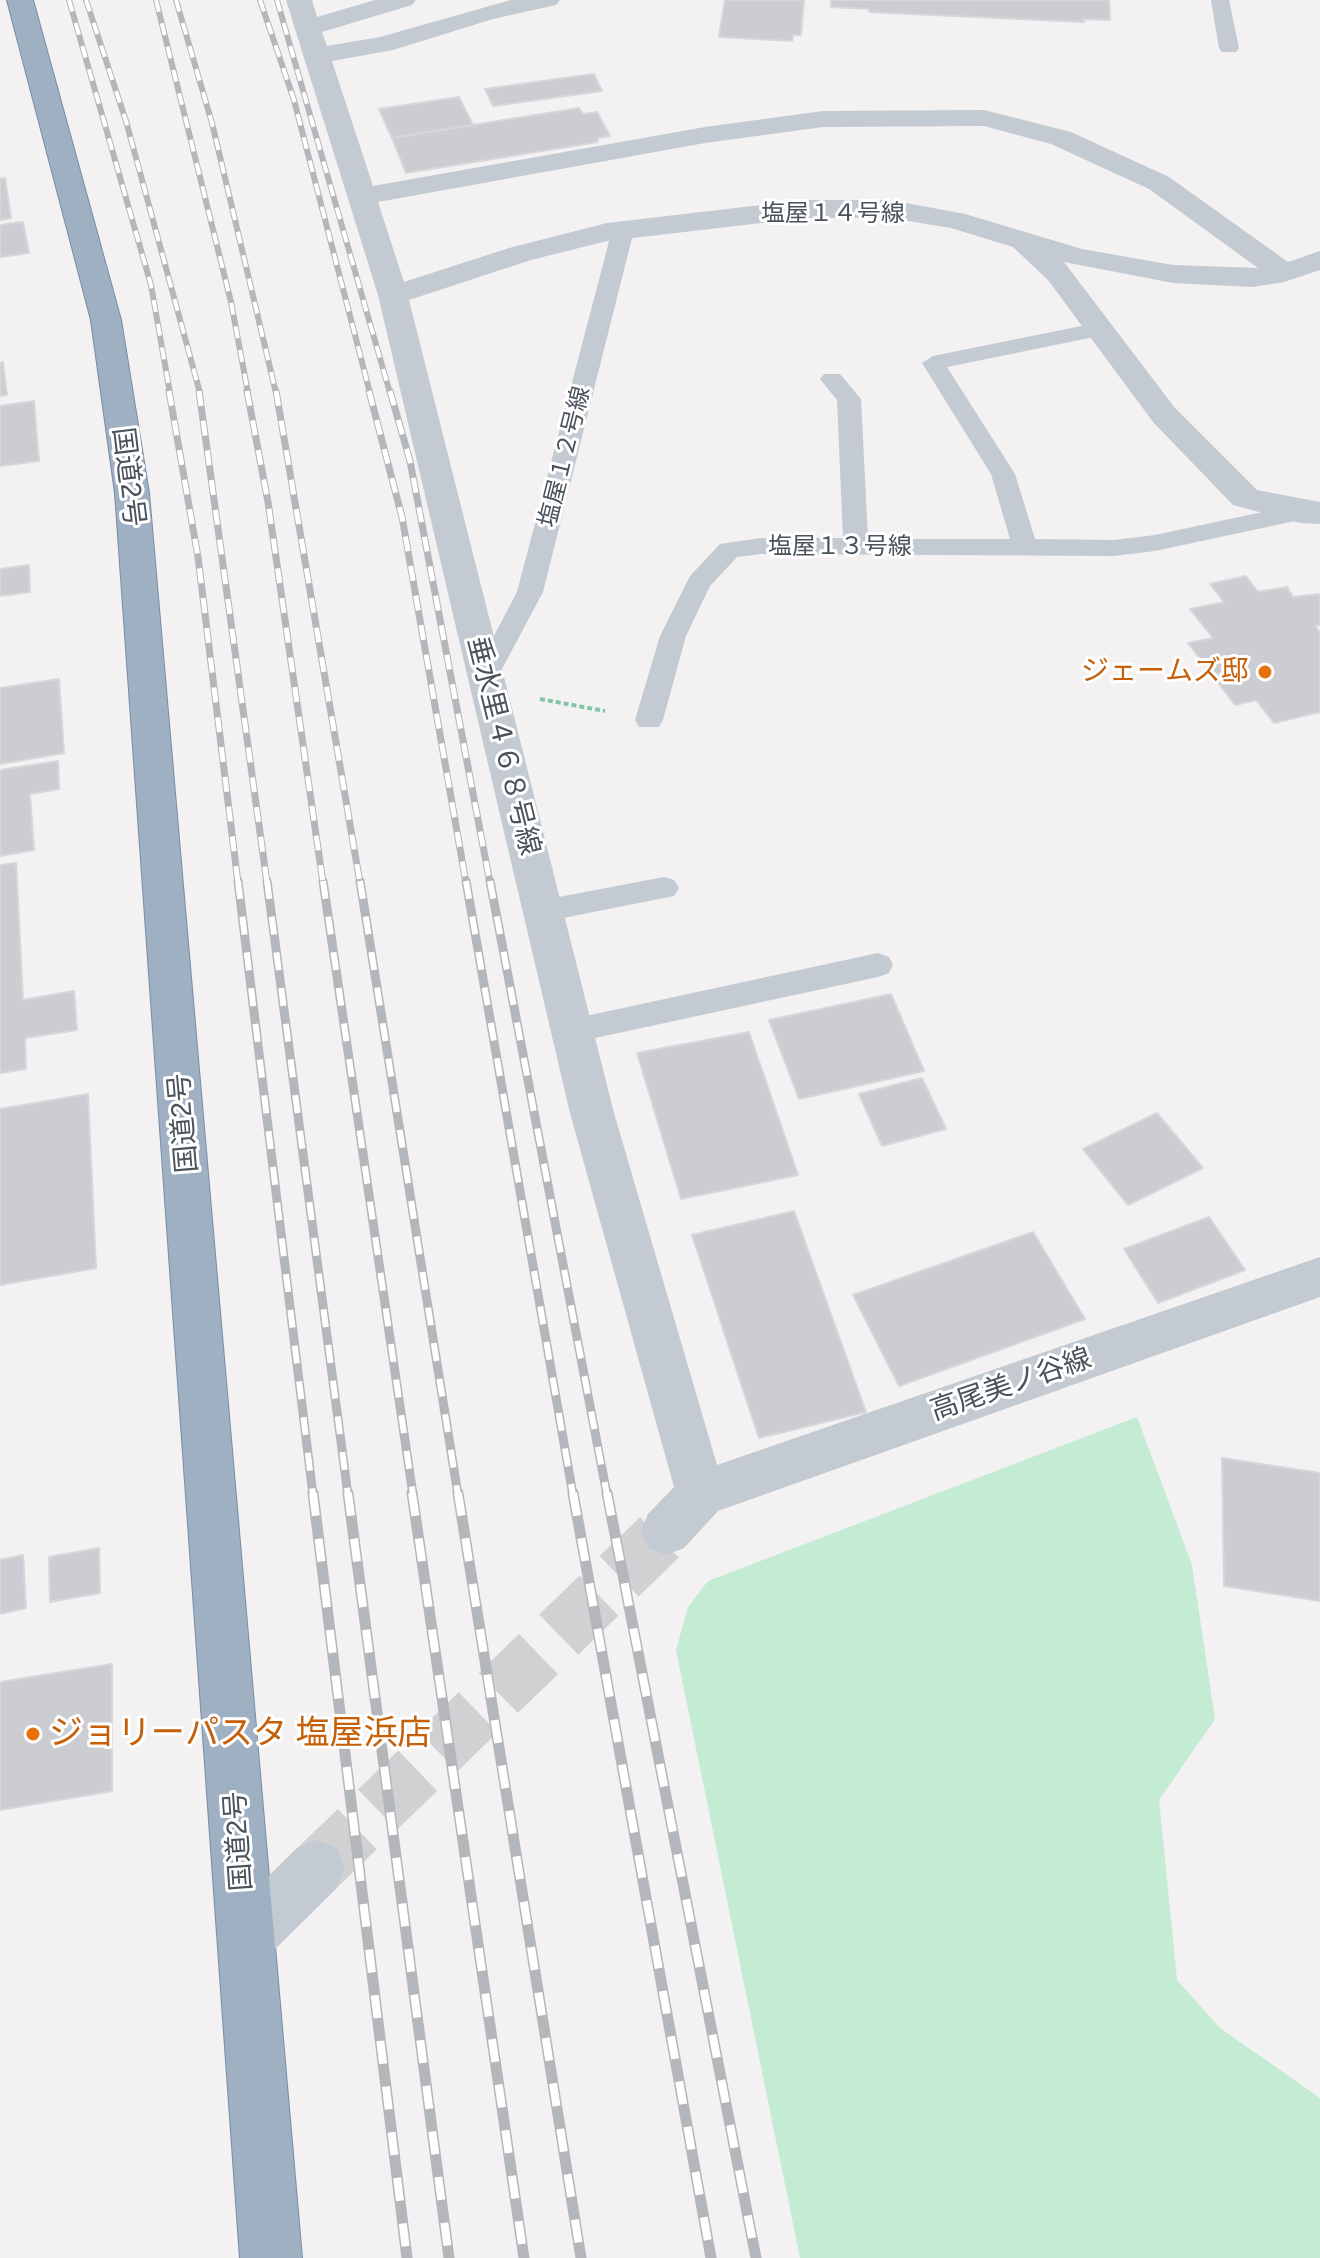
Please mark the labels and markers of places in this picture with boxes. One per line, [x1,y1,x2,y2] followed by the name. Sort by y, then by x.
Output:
[1081,655,1249,689] place label: ジェームズ邸
[1256,663,1274,681] marker: ジェームズ邸
[49,1714,431,1754] place label: ジョリーパスタ 塩屋浜店
[24,1725,42,1743] marker: ジョリーパスタ 塩屋浜店

